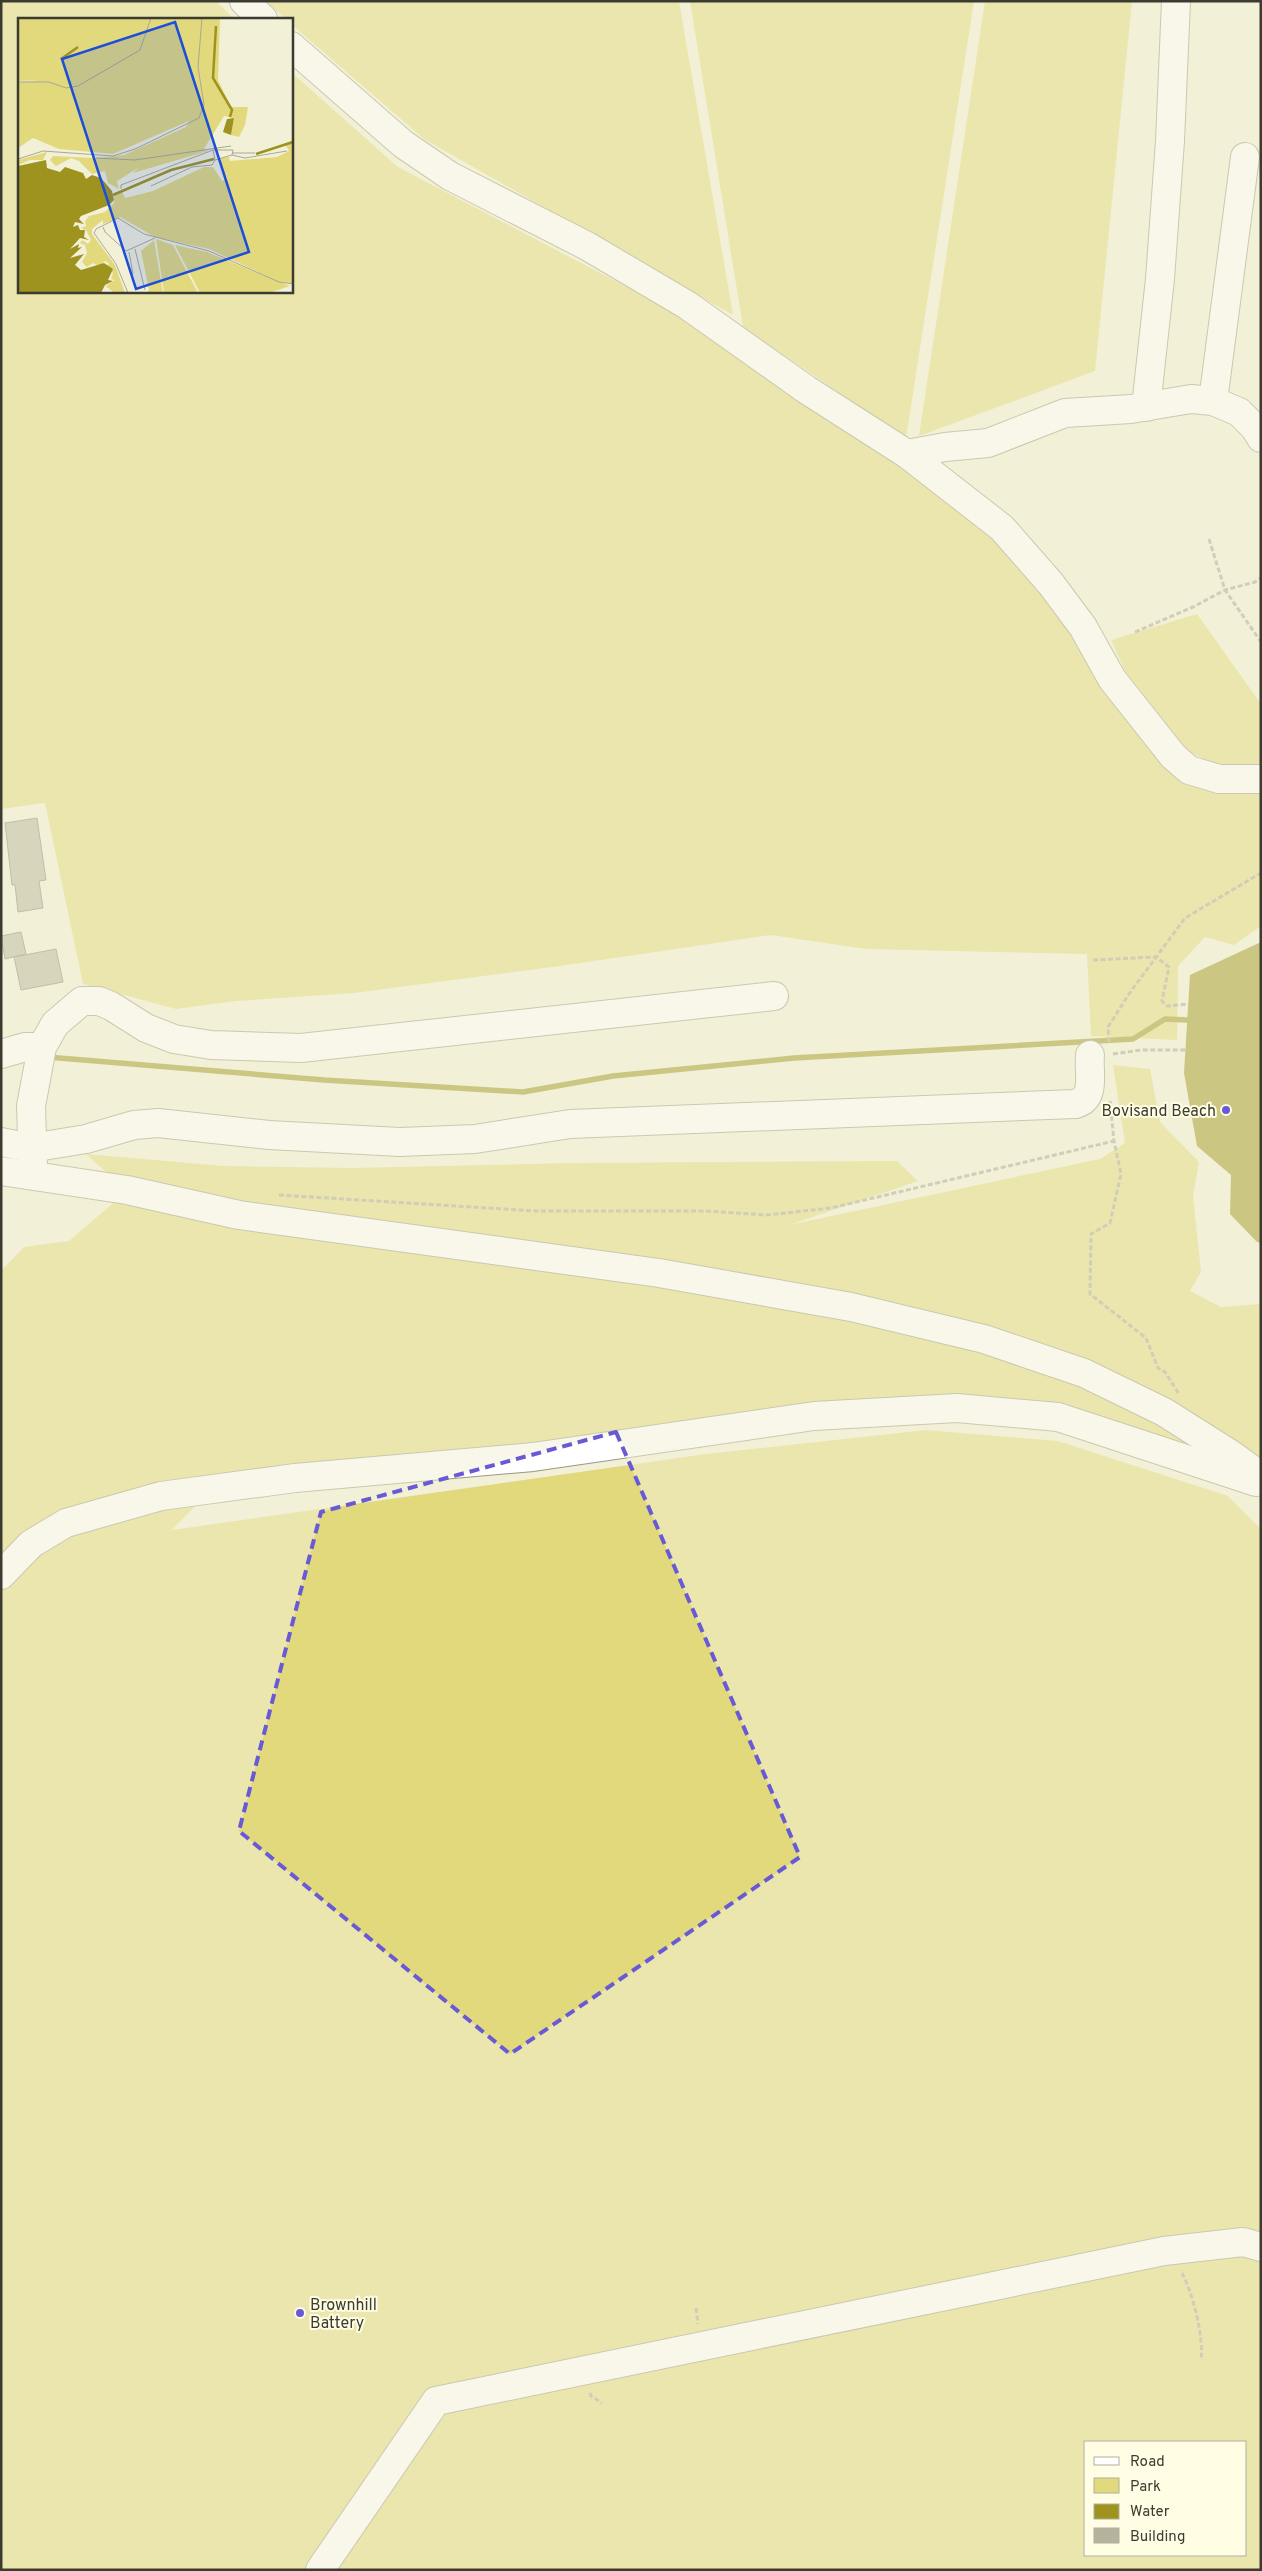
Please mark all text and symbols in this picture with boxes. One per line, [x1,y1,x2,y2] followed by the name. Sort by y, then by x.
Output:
[18,18,292,292] inset map
[1101,1102,1216,1122] place label: Bovisand Beach
[1220,1104,1232,1116] marker: Bovisand Beach
[310,2296,377,2334] place label: Brownhill Battery
[294,2307,306,2319] marker: Brownhill Battery
[1084,2441,1247,2556] legend
[1130,2453,1165,2472] text: Road
[1130,2478,1161,2497] text: Park
[1130,2503,1170,2522] text: Water
[1130,2528,1185,2547] text: Building

